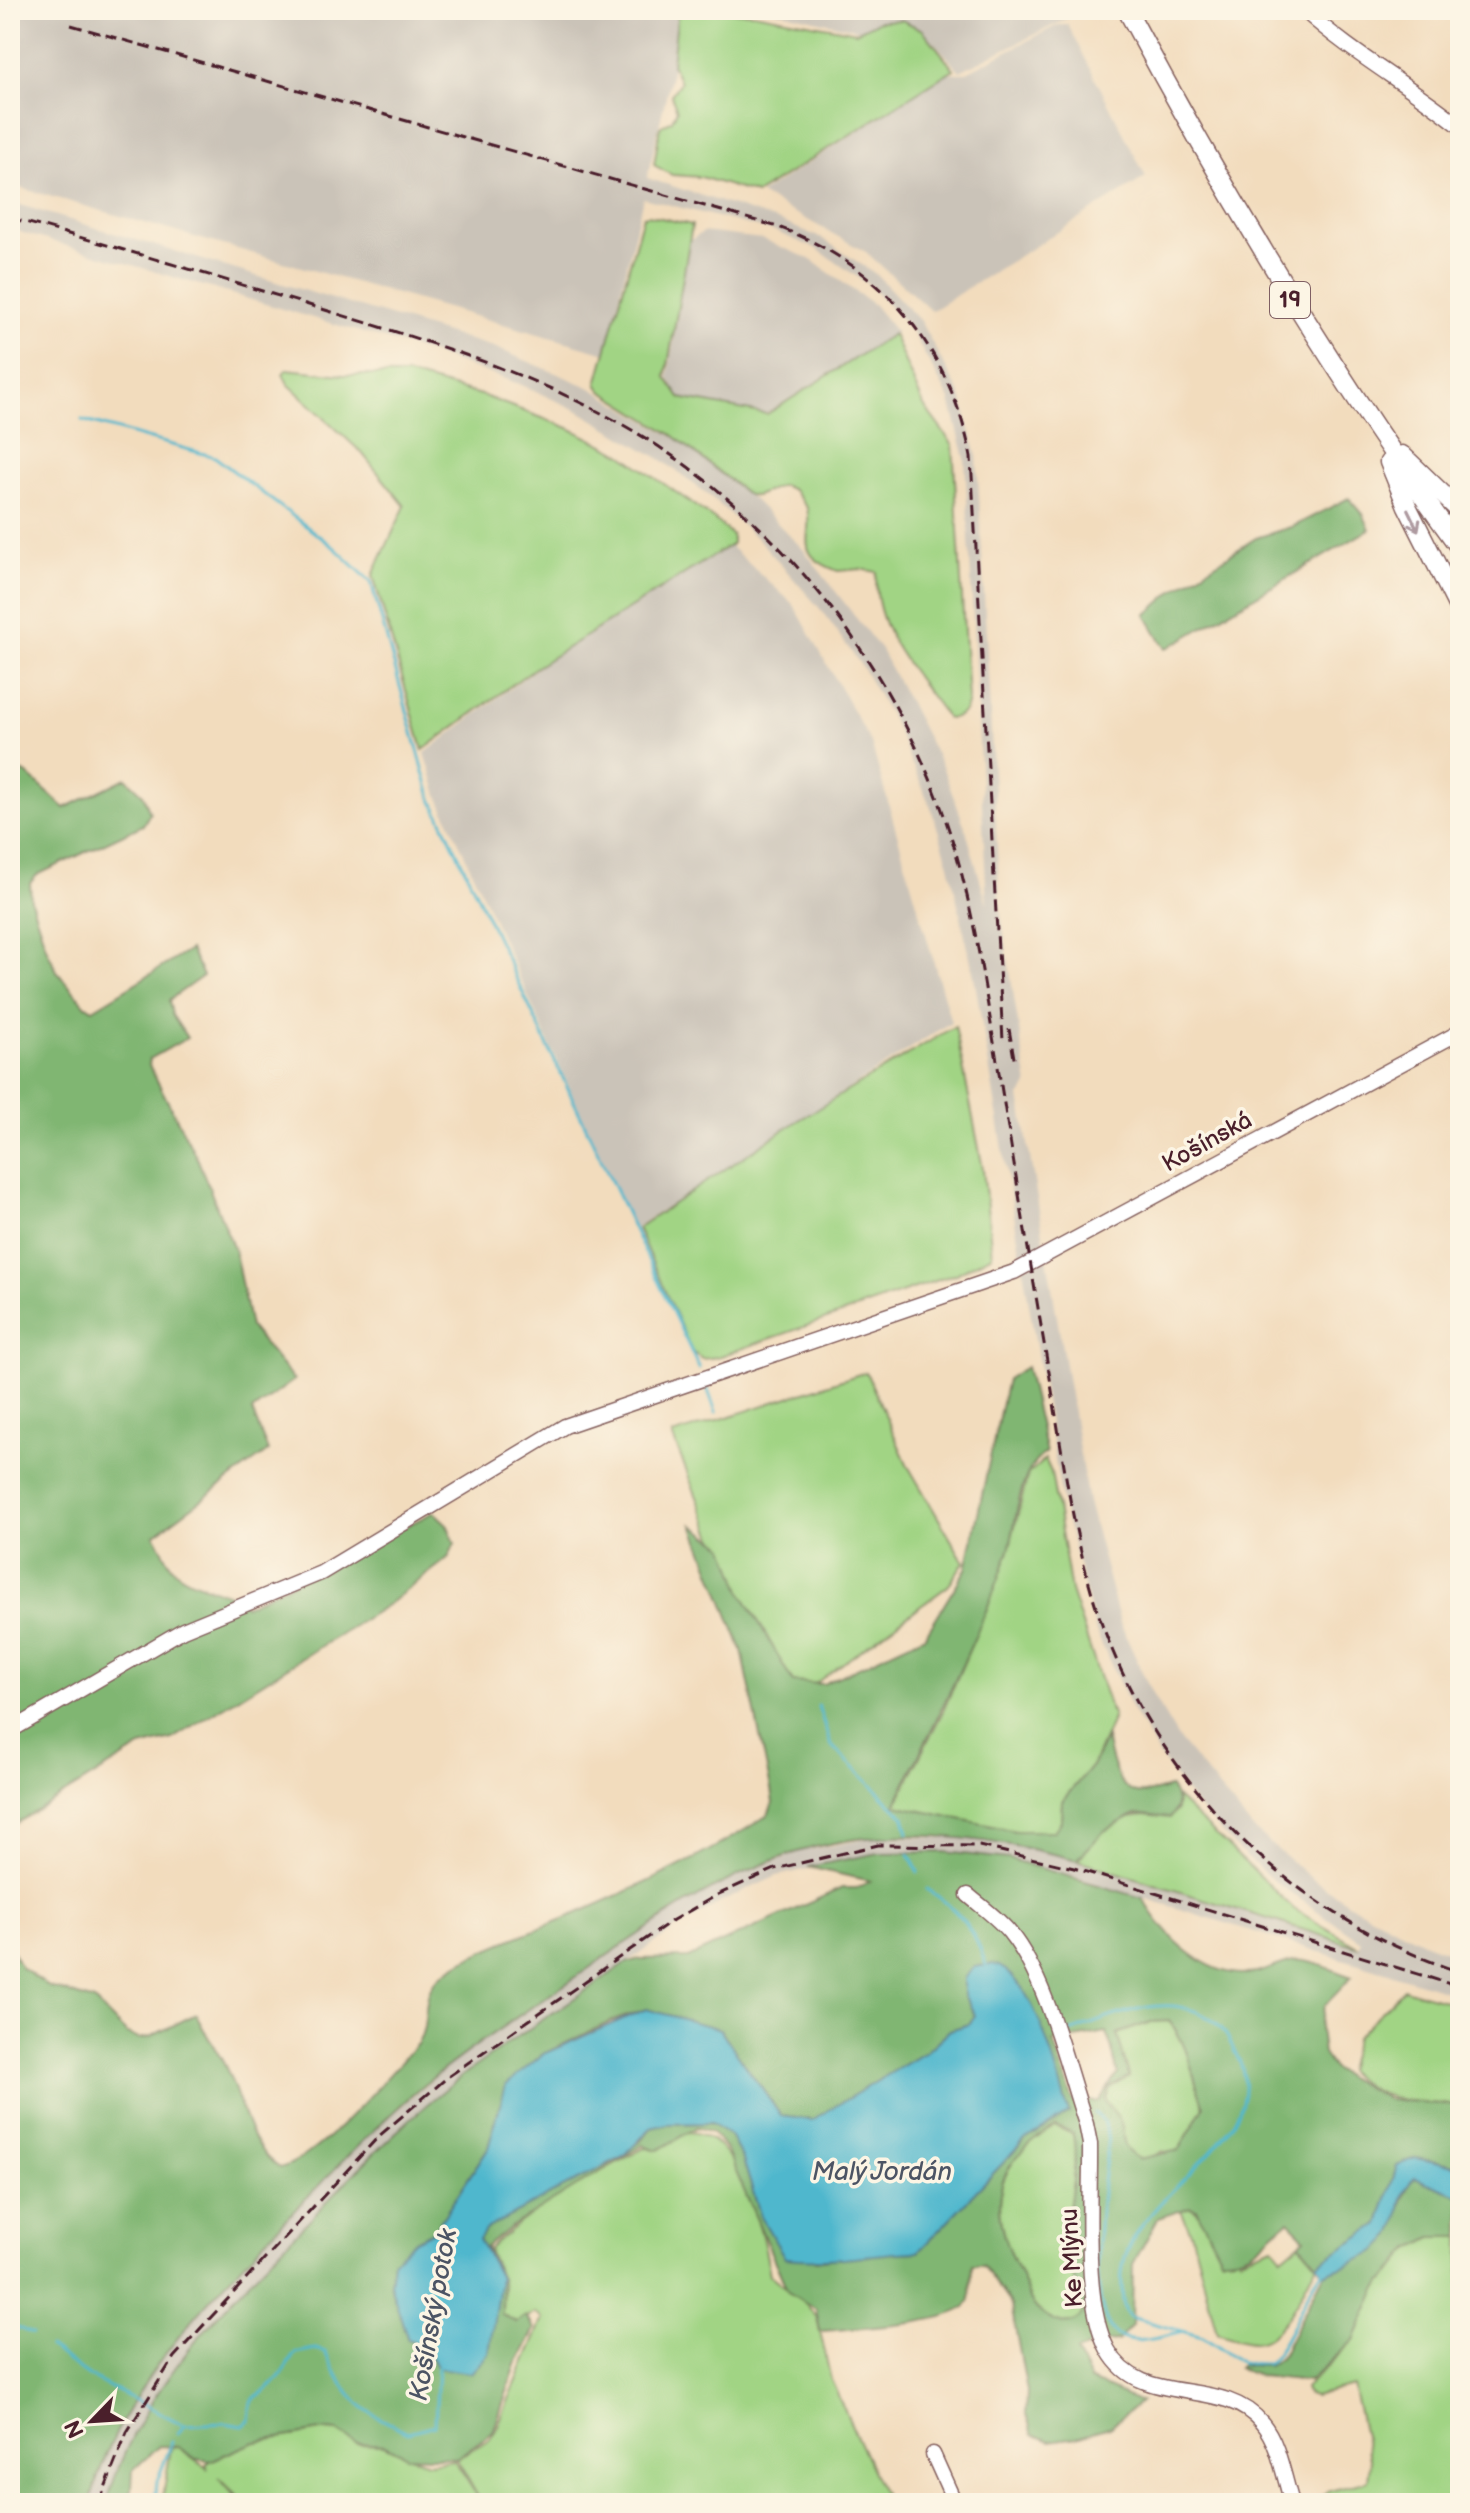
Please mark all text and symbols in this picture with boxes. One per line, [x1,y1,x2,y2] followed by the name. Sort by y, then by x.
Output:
[1270,282,1310,318] road number: 19
[1406,507,1422,531] one-way arrow
[1157,1106,1257,1178] street label: Košínská
[812,2157,952,2188] water label: Malý Jordán
[1055,2207,1089,2309] street label: Ke Mlýnu
[404,2225,465,2403] water label: Košínský potok
[52,2381,132,2461] north arrow
[60,2416,91,2442] text: N

